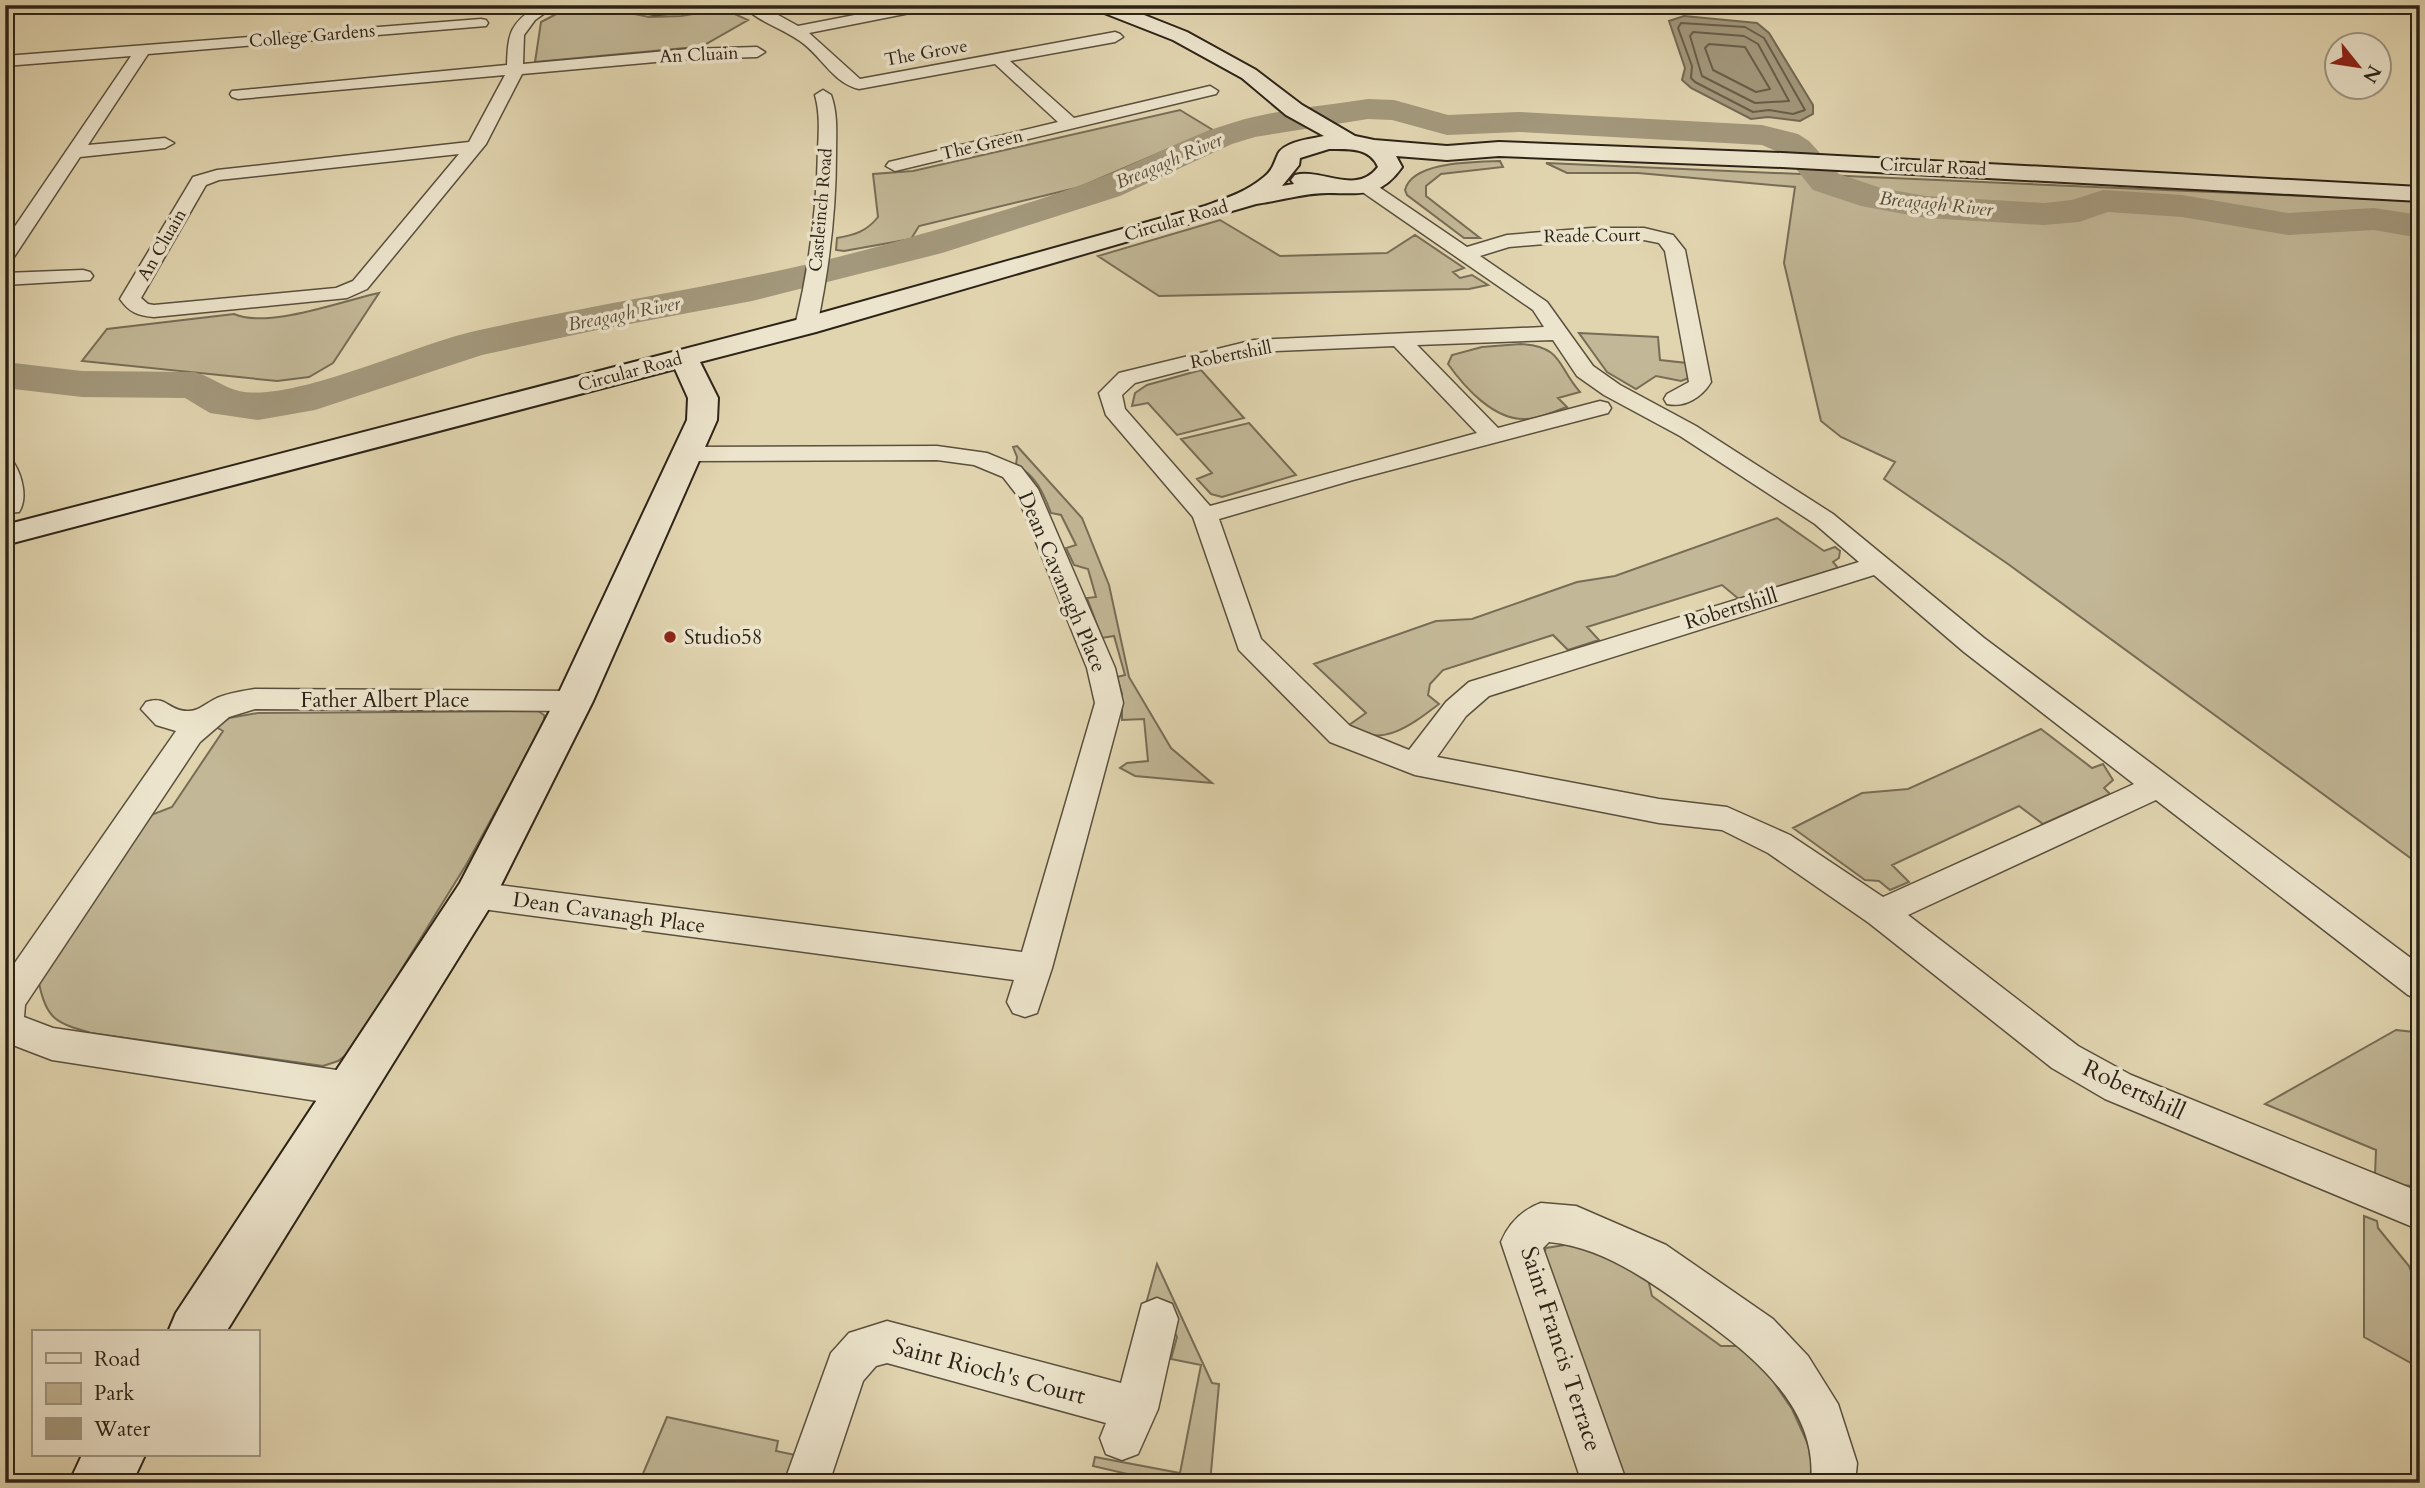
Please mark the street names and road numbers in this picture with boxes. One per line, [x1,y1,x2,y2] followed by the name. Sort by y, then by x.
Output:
[248,18,376,54] street label: College Gardens
[883,33,969,73] street label: The Grove
[659,40,740,70] street label: An Cluain
[939,123,1026,167] street label: The Green
[803,147,839,273] street label: Castleinch Road
[1879,152,1987,182] street label: Circular Road
[1121,194,1231,248] street label: Circular Road
[131,204,193,286] street label: An Cluain
[1543,223,1641,249] street label: Reade Court
[1188,335,1274,375] street label: Robertshill
[575,346,685,398] street label: Circular Road
[1011,487,1113,677] street label: Dean Cavanagh Place
[1681,581,1781,637] street label: Robertshill
[300,686,470,715] street label: Father Albert Place
[511,885,707,941] street label: Dean Cavanagh Place
[2077,1052,2191,1128] street label: Robertshill
[1512,1242,1610,1456] street label: Saint Francis Terrace
[889,1329,1089,1413] street label: Saint Rioch's Court

